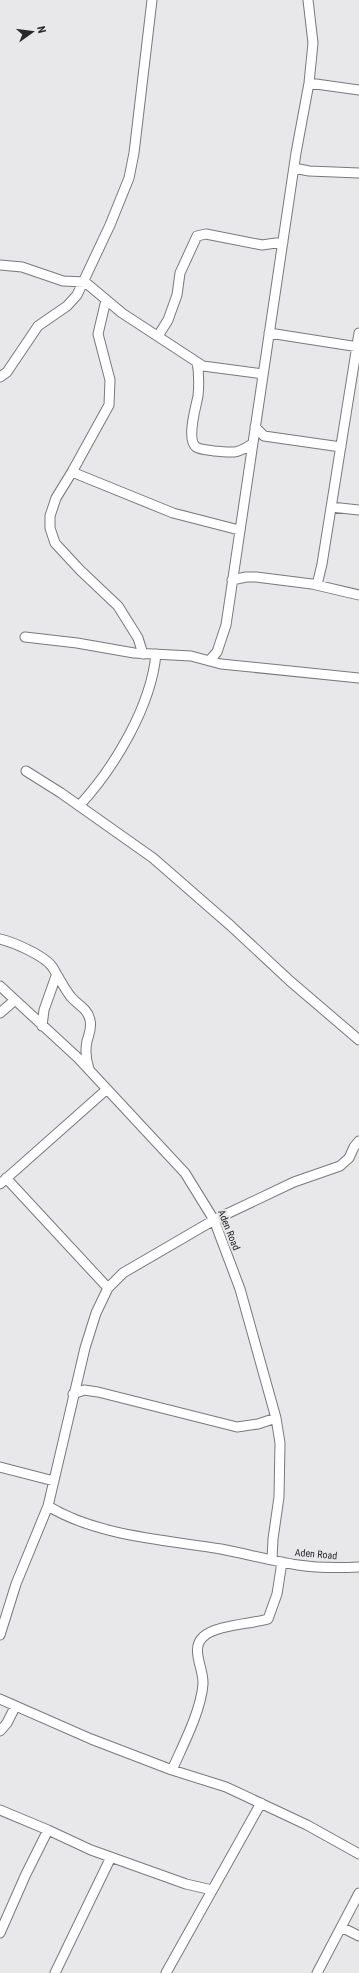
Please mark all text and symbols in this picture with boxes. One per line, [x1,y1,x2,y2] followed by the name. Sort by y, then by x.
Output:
[12,12,52,52] north arrow
[34,25,48,35] text: N
[216,1208,242,1252] street label: Aden Road
[294,1547,338,1561] street label: Aden Road

